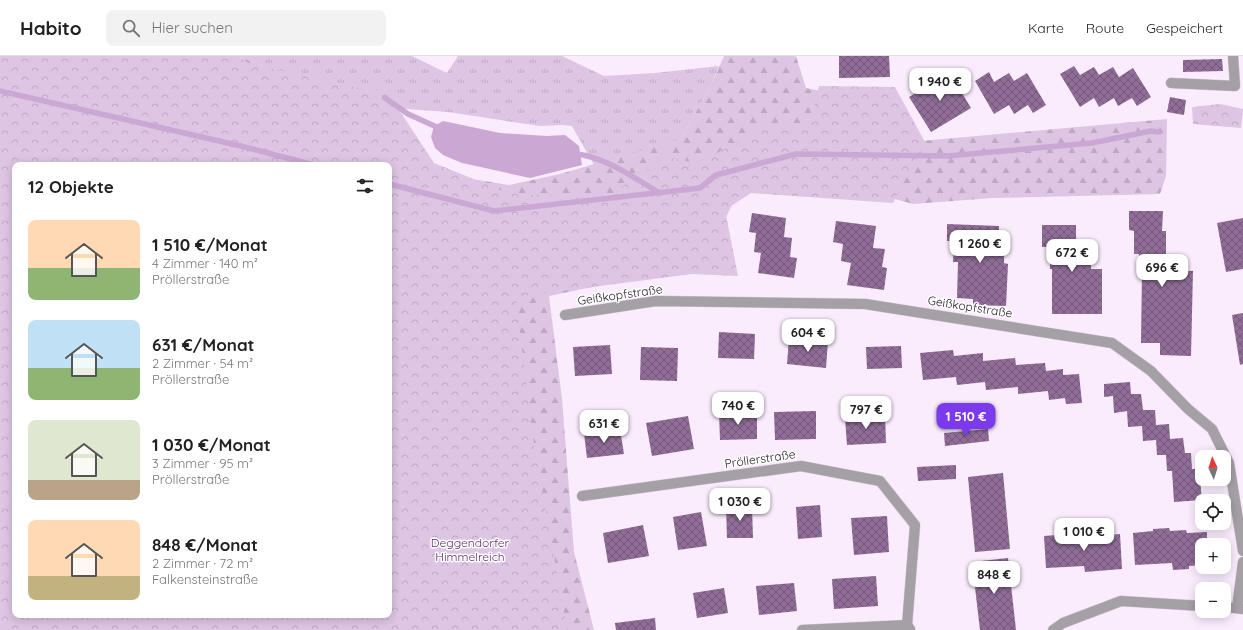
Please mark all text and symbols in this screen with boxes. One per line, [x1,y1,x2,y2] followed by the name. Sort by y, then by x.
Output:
[106,10,386,46] search box
[20,16,82,40] text: Habito
[120,17,142,39] icon: search
[152,18,233,37] text: Hier suchen
[1028,19,1064,37] text: Karte
[1086,19,1124,37] text: Route
[1146,19,1223,37] text: Gespeichert
[903,68,977,102] pin: 1 940 €
[918,73,962,89] text: 1 940 €
[354,175,376,197] icon: filters
[28,176,114,197] text: 12 Objekte
[943,230,1017,264] pin: 1 260 €
[152,234,268,255] text: 1 510 €/Monat
[958,235,1002,251] text: 1 260 €
[60,236,108,284] icon: home
[1044,239,1100,273] pin: 672 €
[1055,244,1089,260] text: 672 €
[1134,254,1190,288] pin: 696 €
[152,255,258,271] text: 4 Zimmer · 140 m²
[1145,259,1179,275] text: 696 €
[152,271,229,287] text: Pröllerstraße
[577,281,664,308] street label: Geißkopfstraße
[927,292,1014,321] street label: Geißkopfstraße
[780,319,836,353] pin: 604 €
[791,324,825,340] text: 604 €
[152,334,255,355] text: 631 €/Monat
[60,336,108,384] icon: home
[152,355,253,371] text: 2 Zimmer · 54 m²
[152,371,229,387] text: Pröllerstraße
[710,392,766,426] pin: 740 €
[838,396,894,430] pin: 797 €
[721,397,755,413] text: 740 €
[849,401,883,417] text: 797 €
[929,403,1003,437] pin: 1 510 €
[945,408,987,424] text: 1 510 €
[576,410,632,444] pin: 631 €
[588,415,620,431] text: 631 €
[152,434,271,455] text: 1 030 €/Monat
[60,436,108,484] icon: home
[724,446,796,471] street label: Pröllerstraße
[1195,450,1231,486] north arrow
[1195,450,1231,618] map controls
[152,455,253,471] text: 3 Zimmer · 95 m²
[152,471,229,487] text: Pröllerstraße
[703,488,777,522] pin: 1 030 €
[718,493,762,509] text: 1 030 €
[1195,494,1231,530] button: locate
[1047,518,1121,552] pin: 1 010 €
[1063,523,1105,539] text: 1 010 €
[152,534,258,555] text: 848 €/Monat
[431,535,510,564] park label: Deggendorfer Himmelreich
[60,536,108,584] icon: home
[1195,538,1231,574] button: +
[152,555,253,571] text: 2 Zimmer · 72 m²
[966,561,1022,595] pin: 848 €
[977,566,1011,582] text: 848 €
[152,571,258,587] text: Falkensteinstraße
[1195,582,1231,618] button: −

